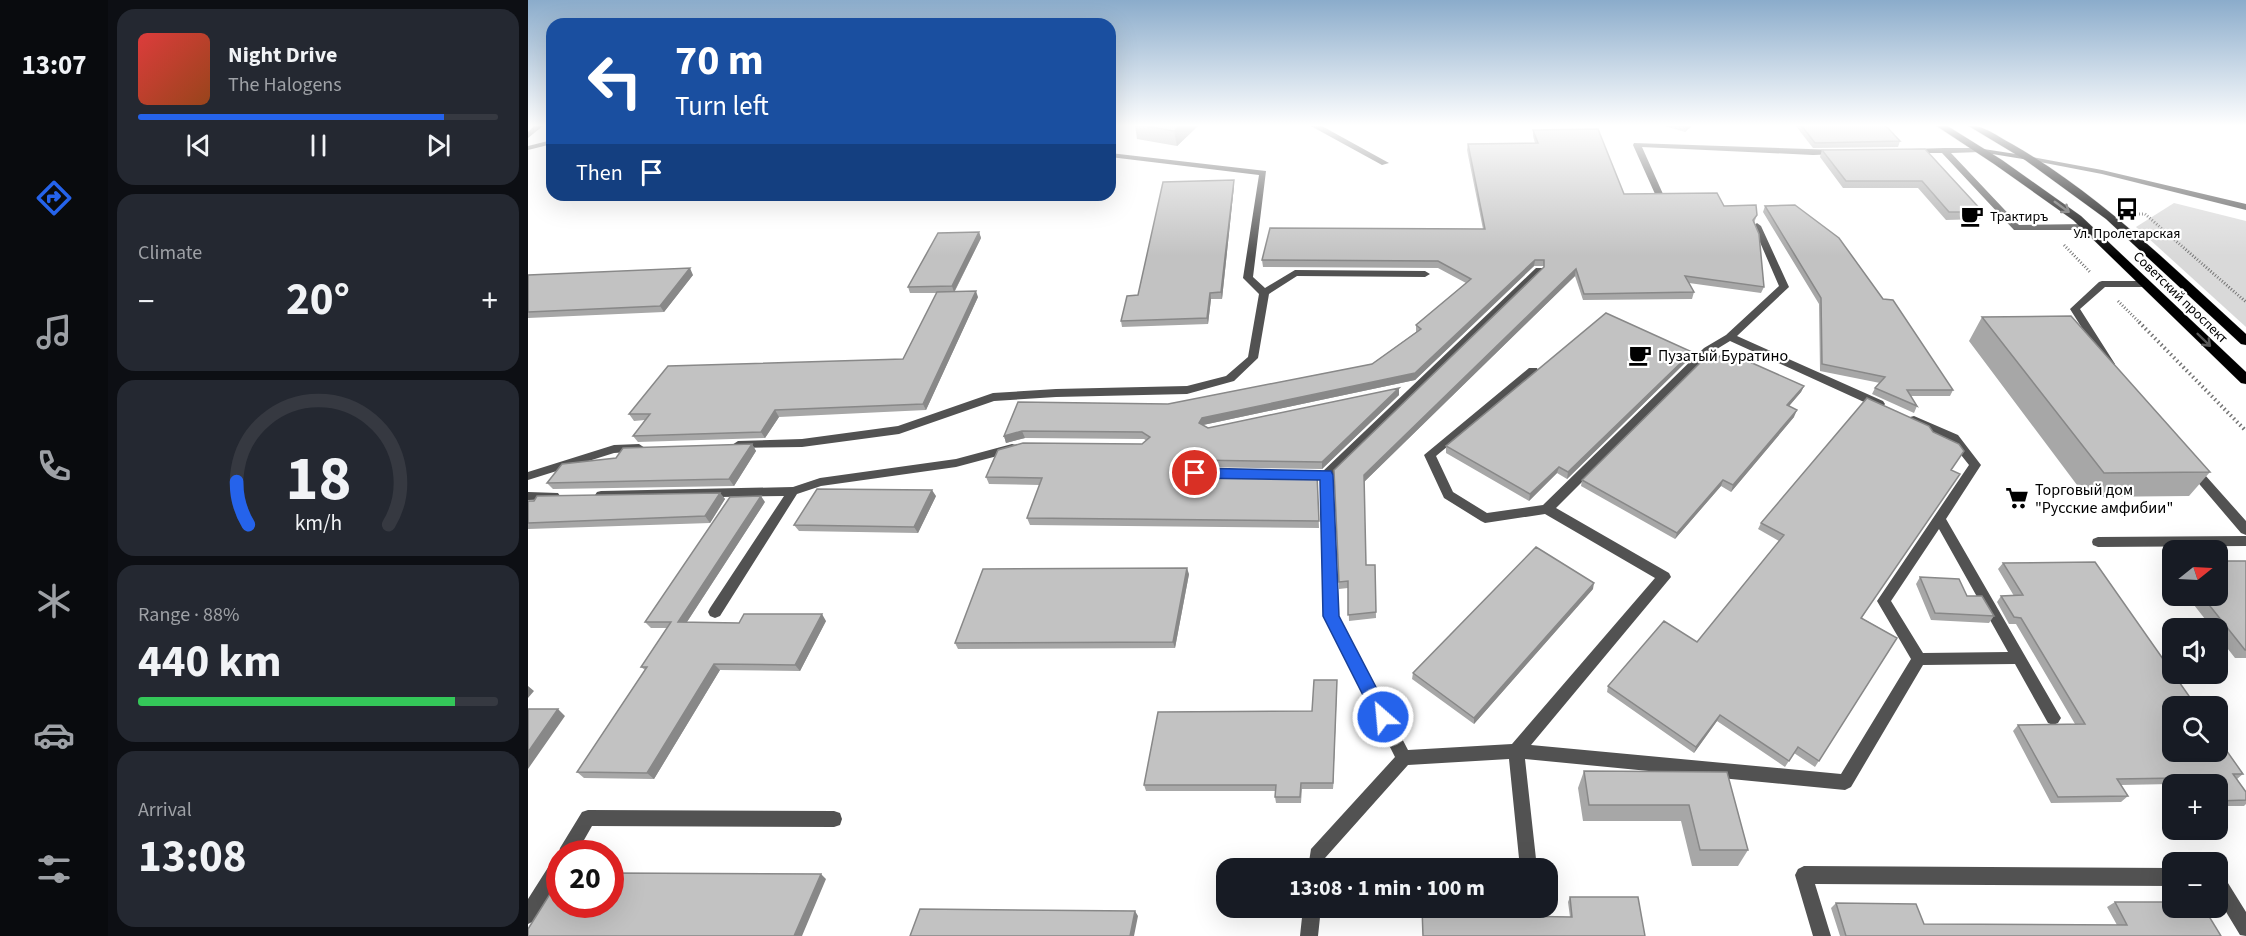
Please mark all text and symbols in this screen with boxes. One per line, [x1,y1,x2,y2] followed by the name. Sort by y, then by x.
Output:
[675,31,764,91] text: 70 m
[228,39,337,71] text: Night Drive
[576,42,654,120] icon: left
[21,46,87,85] text: 13:07
[228,71,342,99] text: The Halogens
[675,87,769,126] text: Turn left
[182,129,215,162] icon: previous
[302,129,335,162] icon: pause
[422,129,455,162] icon: next
[635,156,668,189] icon: arrive
[576,157,623,189] text: Then
[33,177,75,219] icon: directions
[2114,196,2140,222] bus stop icon: Ул. Пролетарская
[2054,201,2070,213] one-way arrow
[1959,203,1985,229] cafe icon: Трактиръ
[1990,207,2048,227] place label: Трактиръ
[2074,224,2180,244] place label: Ул. Пролетарская
[138,239,202,267] text: Climate
[2128,247,2233,349] street label: Советский проспект
[286,268,350,332] text: 20°
[138,278,154,325] text: −
[482,278,498,325] text: +
[33,311,75,353] icon: music
[2197,333,2212,348] one-way arrow
[1627,342,1653,368] cafe icon: Пузатый Буратино
[1658,345,1788,367] place label: Пузатый Буратино
[285,435,351,524] text: 18
[33,445,75,487] icon: phone
[1169,447,1220,498] pin
[1178,456,1211,489] icon: arrive
[2035,479,2173,519] place label: Торговый дом "Русские амфибии"
[2004,485,2030,511] supermarket icon: Торговый дом "Русские амфибии"
[294,508,342,539] text: km/h
[2162,540,2228,606] north arrow
[2162,540,2228,918] map controls
[33,580,75,622] icon: climate
[138,601,239,629] text: Range · 88%
[2162,618,2228,684] button: sound
[138,630,282,694] text: 440 km
[1351,685,1415,749] position arrow
[2162,696,2228,762] button: search
[33,714,75,756] icon: car
[2162,774,2228,840] button: +
[138,796,192,824] text: Arrival
[138,825,247,889] text: 13:08
[546,840,624,918] speed limit sign: 20
[33,848,75,890] icon: filters
[2162,852,2228,918] button: −
[1289,872,1485,904] text: 13:08 · 1 min · 100 m

